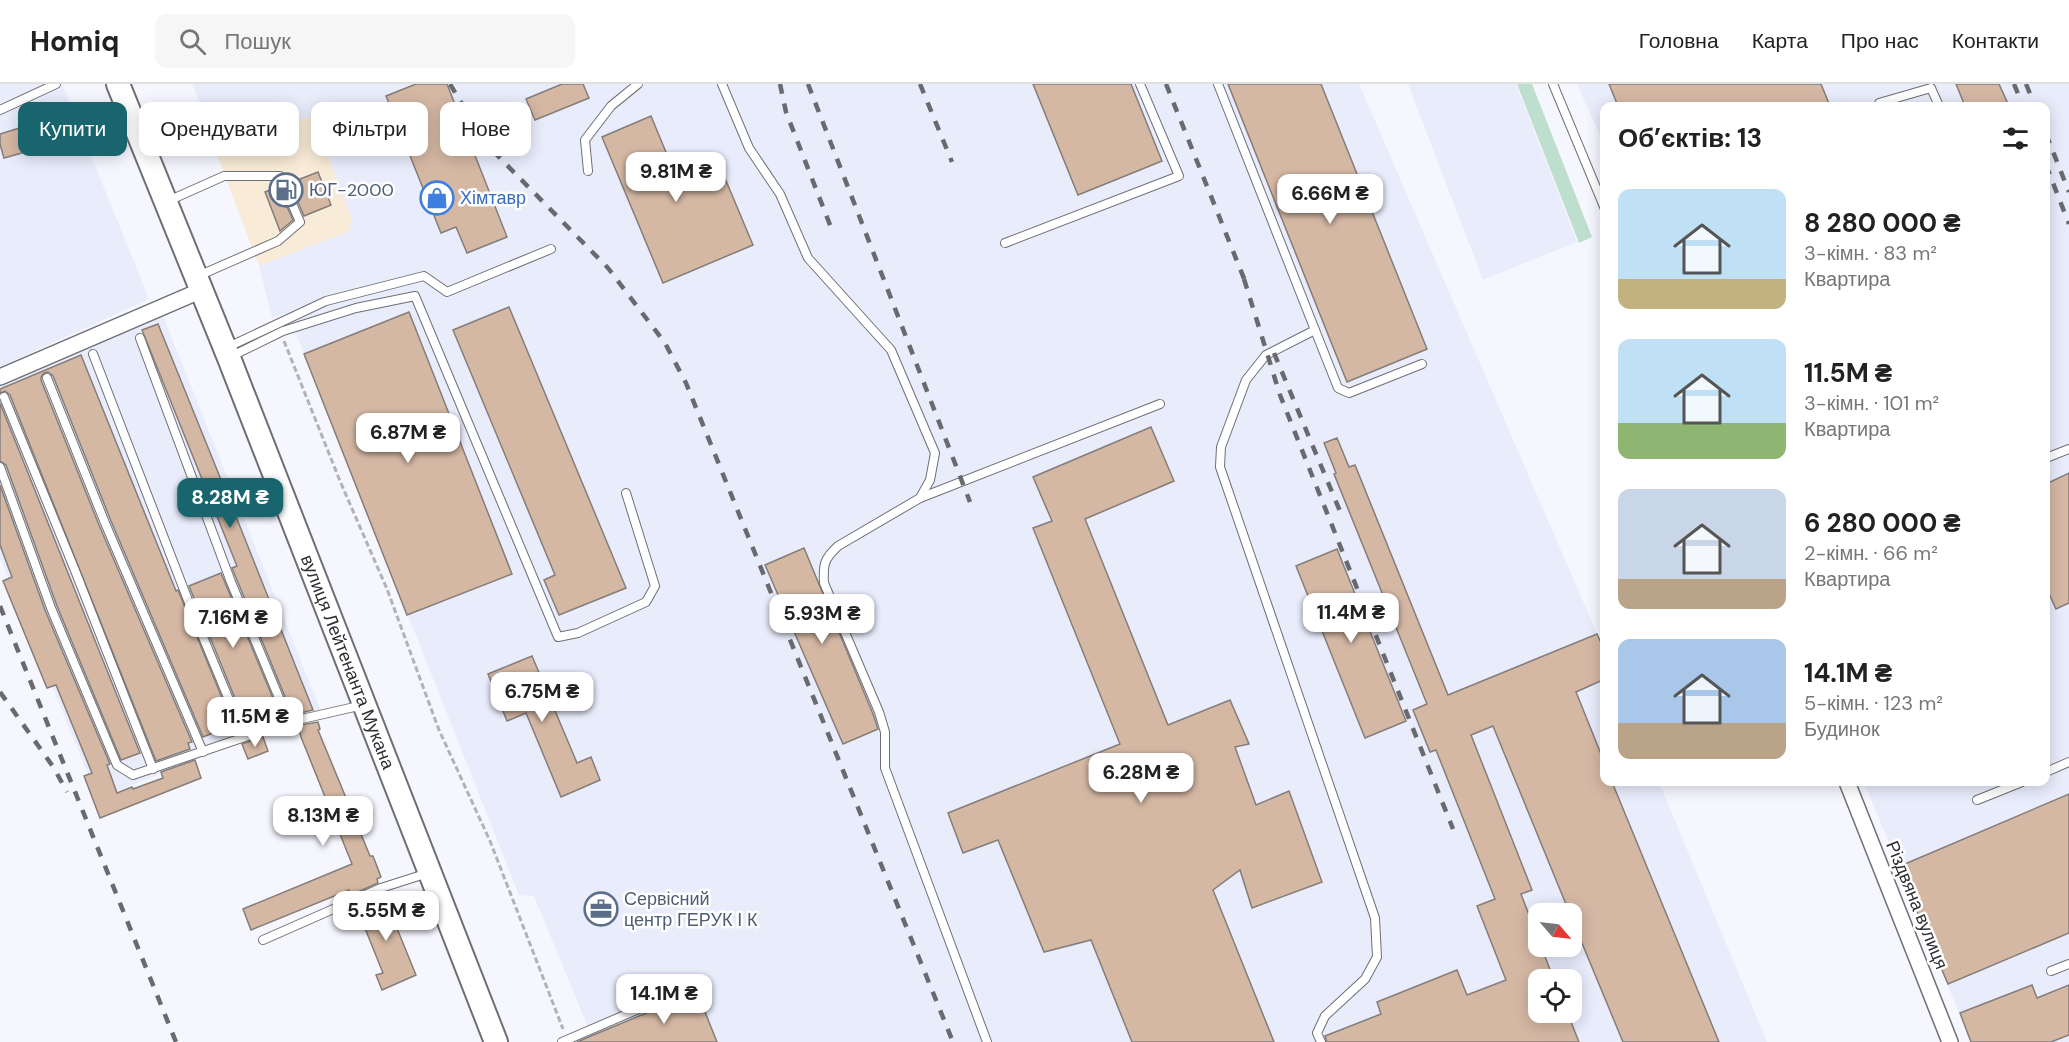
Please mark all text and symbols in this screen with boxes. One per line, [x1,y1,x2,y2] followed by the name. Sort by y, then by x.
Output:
[155,14,575,68] search box
[30,23,119,60] text: Homiq
[176,25,209,58] icon: search
[224,27,291,56] text: Пошук
[1639,27,1719,55] text: Головна
[1752,27,1808,55] text: Карта
[1841,27,1919,55] text: Про нас
[1952,27,2039,55] text: Контакти
[18,102,127,156] chip: Купити
[139,102,299,156] chip: Орендувати
[311,102,428,156] chip: Фільтри
[440,102,531,156] chip: Нове
[1618,121,1762,155] text: Об’єктів: 13
[1999,122,2032,155] icon: filters
[621,152,731,203] pin: 9.81M ₴
[640,158,712,184] text: 9.81M ₴
[268,172,304,208] fuel station icon: ЮГ-2000
[1275,174,1385,225] pin: 6.66M ₴
[309,178,394,202] place label: ЮГ-2000
[419,180,455,216] shop icon: Хімтавр
[1291,180,1369,206] text: 6.66M ₴
[460,186,526,210] place label: Хімтавр
[1804,206,1961,240] text: 8 280 000 ₴
[1666,213,1738,285] icon: home
[1804,240,1937,266] text: 3-кімн. · 83 m²
[1804,266,1890,292] text: Квартира
[1804,356,1892,390] text: 11.5M ₴
[1666,363,1738,435] icon: home
[1804,390,1939,416] text: 3-кімн. · 101 m²
[353,413,463,464] pin: 6.87M ₴
[1804,416,1890,442] text: Квартира
[370,419,446,445] text: 6.87M ₴
[175,478,285,529] pin: 8.28M ₴
[191,484,269,510] text: 8.28M ₴
[1804,506,1961,540] text: 6 280 000 ₴
[1666,513,1738,585] icon: home
[1804,540,1938,566] text: 2-кімн. · 66 m²
[295,551,401,774] street label: вулиця Лейтенанта Мукана
[1804,566,1890,592] text: Квартира
[1296,593,1406,644] pin: 11.4M ₴
[767,594,877,645] pin: 5.93M ₴
[178,598,288,649] pin: 7.16M ₴
[1317,599,1385,625] text: 11.4M ₴
[783,600,861,626] text: 5.93M ₴
[198,604,268,630] text: 7.16M ₴
[1804,656,1892,690] text: 14.1M ₴
[1666,663,1738,735] icon: home
[487,672,597,723] pin: 6.75M ₴
[505,678,579,704] text: 6.75M ₴
[1804,690,1943,716] text: 5-кімн. · 123 m²
[200,697,310,748] pin: 11.5M ₴
[221,703,289,729] text: 11.5M ₴
[1804,716,1880,742] text: Будинок
[1086,753,1196,804] pin: 6.28M ₴
[1103,759,1179,785] text: 6.28M ₴
[268,796,378,847] pin: 8.13M ₴
[287,802,359,828] text: 8.13M ₴
[1880,837,1954,973] street label: Різдвяна вулиця
[624,887,758,932] place label: Сервісний центр ГЕРУК І К
[331,891,441,942] pin: 5.55M ₴
[583,891,619,927] office icon: Сервісний центр ГЕРУК І К
[347,897,425,923] text: 5.55M ₴
[1528,903,1582,957] north arrow
[1528,903,1582,1023] map controls
[1528,969,1582,1023] button: locate
[609,974,719,1025] pin: 14.1M ₴
[630,980,698,1006] text: 14.1M ₴

